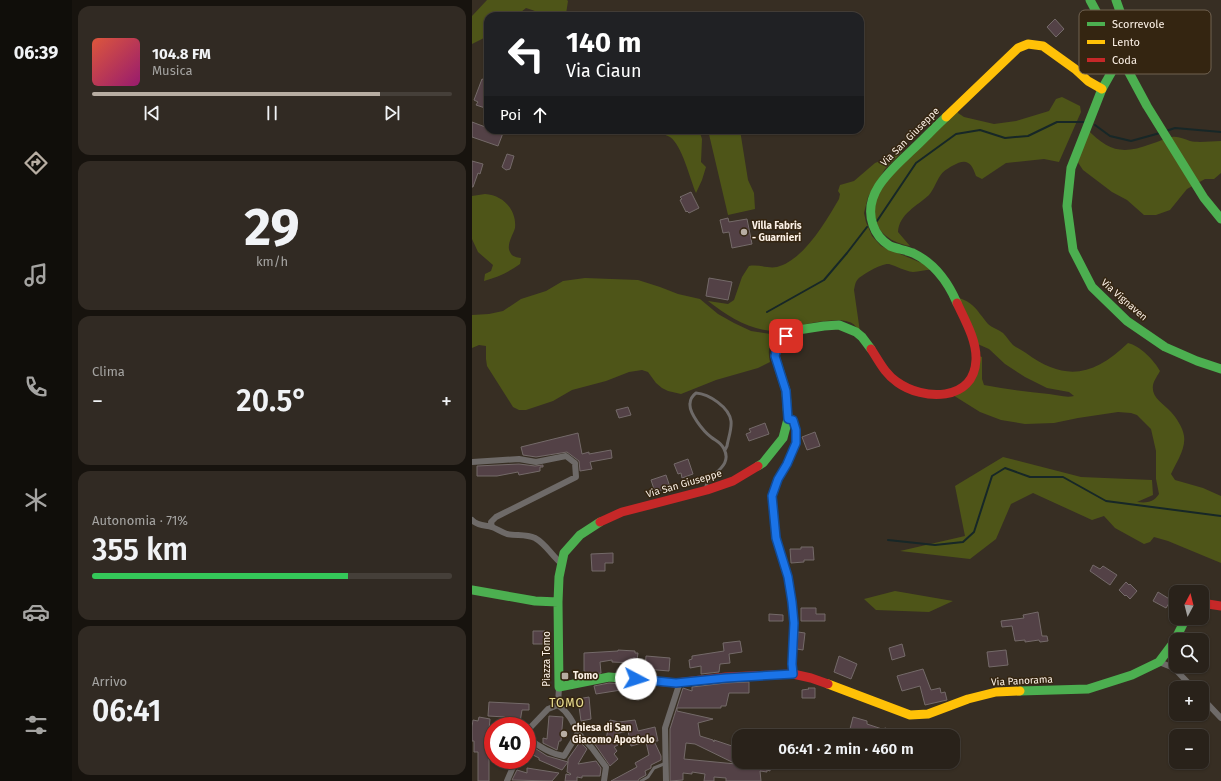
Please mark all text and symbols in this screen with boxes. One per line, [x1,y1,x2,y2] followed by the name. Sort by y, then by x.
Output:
[1079,10,1211,74] legend
[1112,18,1165,31] text: Scorrevole
[566,26,642,59] text: 140 m
[500,28,552,80] icon: left
[1112,36,1140,49] text: Lento
[14,42,58,64] text: 06:39
[152,45,211,63] text: 104.8 FM
[1112,54,1137,67] text: Coda
[566,60,642,82] text: Via Ciaun
[152,63,193,78] text: Musica
[141,102,163,124] icon: previous
[261,102,283,124] icon: pause
[381,102,403,124] icon: next
[529,104,551,126] icon: ahead
[878,105,942,169] street label: Via San Giuseppe
[500,106,521,124] text: Poi
[22,149,50,177] icon: directions
[244,196,300,259] text: 29
[751,220,802,244] place label: Villa Fabris - Guarnieri
[739,227,749,237] marker: Villa Fabris - Guarnieri
[256,254,288,269] text: km/h
[22,261,50,289] icon: music
[1098,277,1150,323] street label: Via Vignaven
[769,319,803,353] pin
[775,325,797,347] icon: arrive
[92,364,125,379] text: Clima
[22,373,50,401] icon: phone
[236,383,308,419] text: 20.5°
[92,388,103,415] text: −
[441,388,452,415] text: +
[645,467,723,501] street label: Via San Giuseppe
[22,486,50,514] icon: climate
[92,513,188,528] text: Autonomia · 71%
[92,532,188,568] text: 355 km
[1169,585,1209,625] north arrow
[1169,585,1209,769] map controls
[22,598,50,626] icon: car
[541,631,553,687] street label: Piazza Tomo
[1169,633,1209,673] button: search
[615,658,657,700] position arrow
[573,670,598,682] place label: Tomo
[560,671,570,681] marker: Tomo
[991,673,1053,689] street label: Via Panorama
[92,674,127,689] text: Arrivo
[1169,681,1209,721] button: +
[92,693,161,729] text: 06:41
[549,696,585,710] district label: TOMO
[22,711,50,739] icon: filters
[484,717,536,769] speed limit sign: 40
[572,722,655,746] place label: chiesa di San Giacomo Apostolo
[559,729,569,739] marker: chiesa di San Giacomo Apostolo
[1169,729,1209,769] button: −
[778,740,914,758] text: 06:41 · 2 min · 460 m

